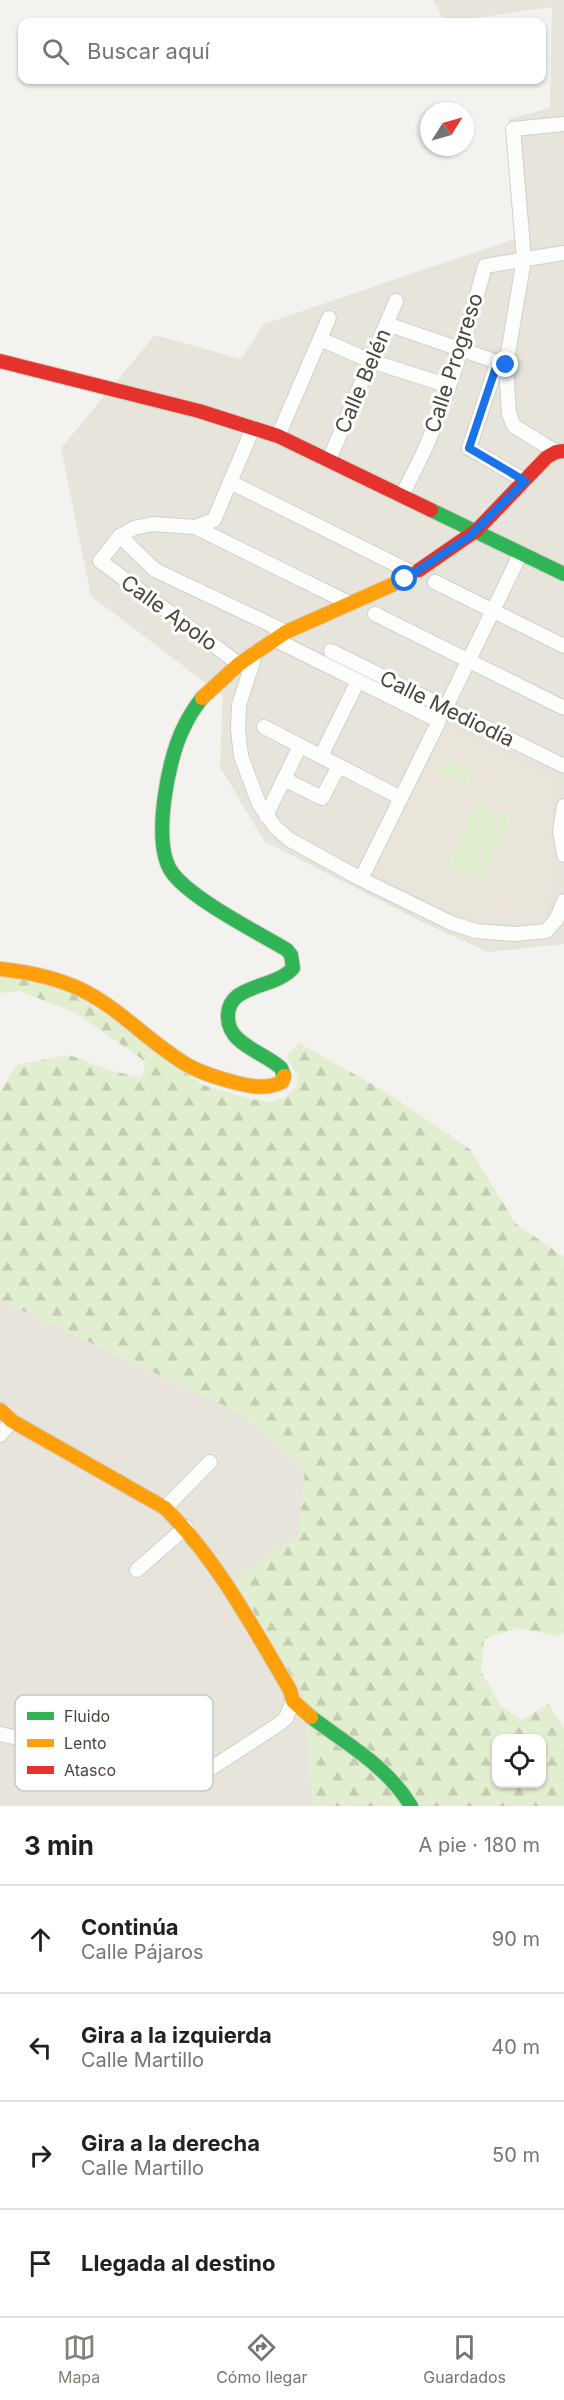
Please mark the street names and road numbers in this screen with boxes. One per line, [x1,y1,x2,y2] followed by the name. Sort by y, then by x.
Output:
[419,290,488,436] street label: Calle Progreso
[329,325,396,437] street label: Calle Belén
[116,569,222,656] street label: Calle Apolo
[376,665,519,752] street label: Calle Mediodía

